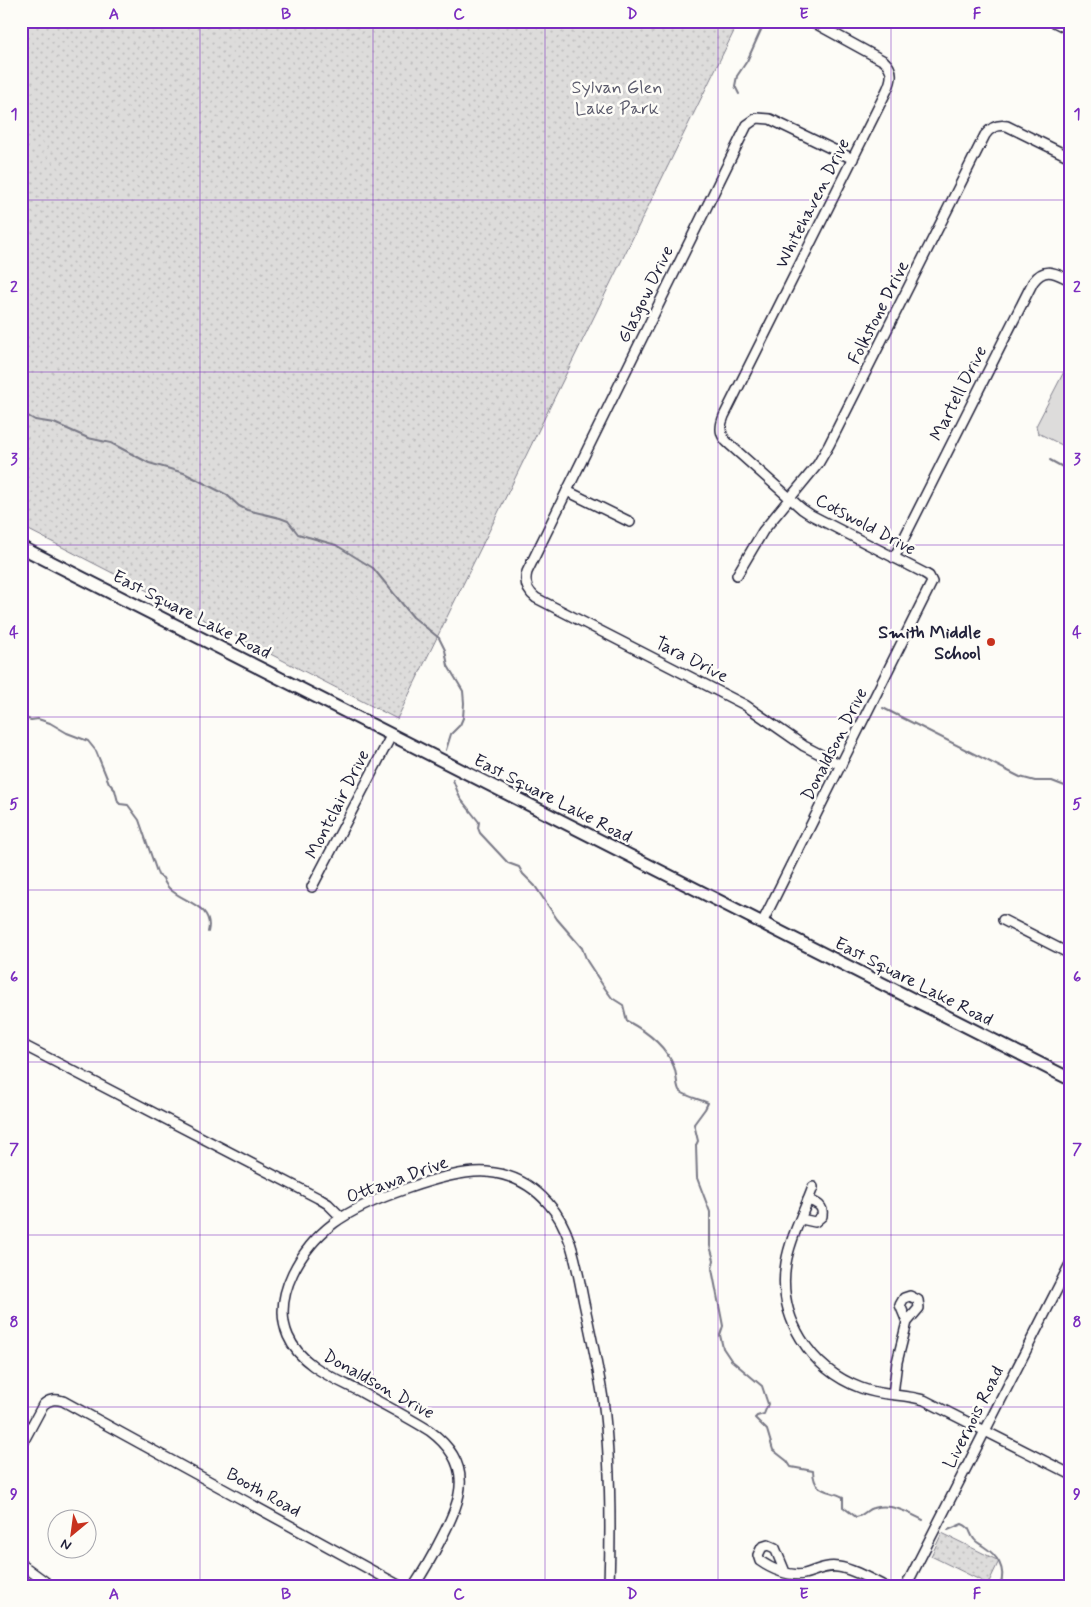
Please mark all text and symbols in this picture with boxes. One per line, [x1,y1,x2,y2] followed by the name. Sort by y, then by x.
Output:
[109,4,119,25] text: A
[281,4,291,25] text: B
[453,4,465,25] text: C
[626,4,638,25] text: D
[799,4,809,25] text: E
[973,4,982,25] text: F
[571,76,663,121] park label: Sylvan Glen Lake Park
[10,104,18,125] text: 1
[1073,104,1081,125] text: 1
[770,134,856,273] street label: Whitehaven Drive
[612,242,680,347] street label: Glasgow Drive
[842,256,915,368] street label: Folkstone Drive
[10,277,18,298] text: 2
[1073,277,1081,298] text: 2
[925,342,993,445] street label: Martell Drive
[10,449,18,470] text: 3
[1073,449,1081,470] text: 3
[811,488,920,561] street label: Cotswold Drive
[108,565,275,665] street label: East Square Lake Road
[878,621,981,666] place label: Smith Middle School
[9,622,19,643] text: 4
[1072,622,1082,643] text: 4
[651,631,733,689] street label: Tara Drive
[985,636,997,648] marker: Smith Middle School
[796,684,874,805] street label: Donaldson Drive
[300,746,376,863] street label: Montclair Drive
[469,749,636,849] street label: East Square Lake Road
[9,794,19,815] text: 5
[1072,794,1082,815] text: 5
[830,932,997,1032] street label: East Square Lake Road
[10,967,18,988] text: 6
[1073,967,1081,988] text: 6
[9,1139,19,1160] text: 7
[1072,1139,1082,1160] text: 7
[343,1150,452,1209] street label: Ottawa Drive
[9,1312,19,1333] text: 8
[1072,1312,1082,1333] text: 8
[319,1344,439,1425] street label: Donaldson Drive
[938,1362,1010,1473] street label: Livernois Road
[222,1462,305,1523] street label: Booth Road
[10,1484,18,1505] text: 9
[1073,1484,1081,1505] text: 9
[48,1510,98,1560] north arrow
[58,1534,75,1555] text: N
[109,1584,119,1605] text: A
[281,1584,291,1605] text: B
[453,1584,465,1605] text: C
[626,1584,638,1605] text: D
[799,1584,809,1605] text: E
[973,1584,982,1605] text: F

